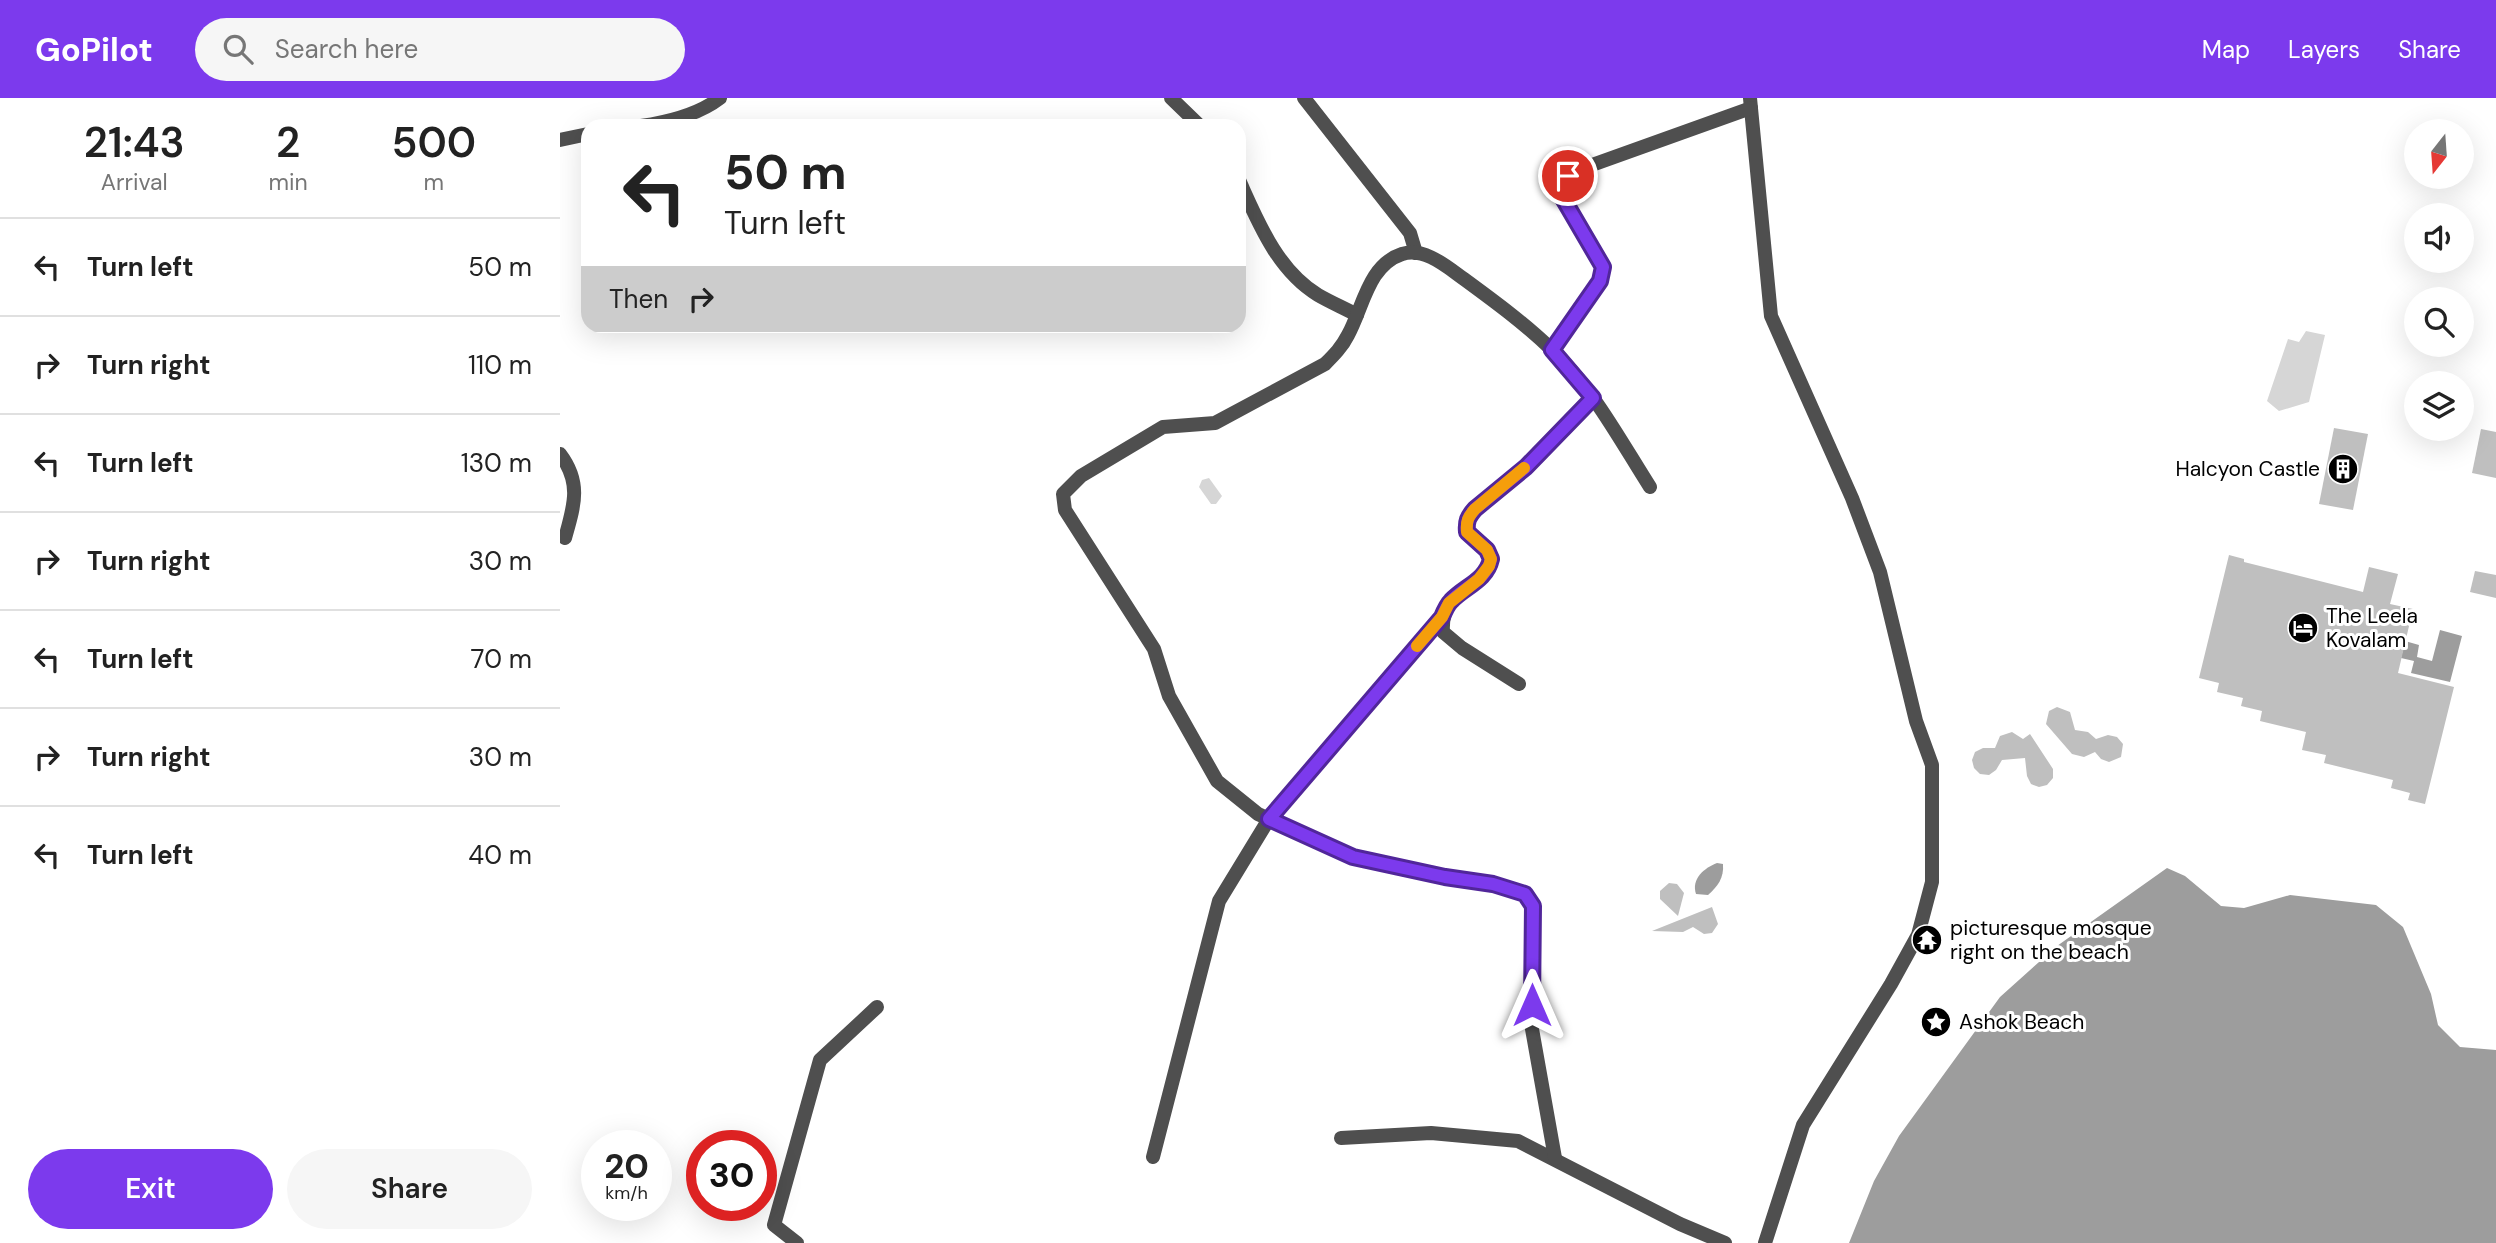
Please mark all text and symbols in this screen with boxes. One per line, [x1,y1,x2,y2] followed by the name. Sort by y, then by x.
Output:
[195,18,685,81] search box
[35,28,153,71] text: GoPilot
[219,30,257,68] icon: search
[275,32,418,66] text: Search here
[2202,34,2250,65] text: Map
[2288,34,2360,65] text: Layers
[2398,34,2461,65] text: Share
[84,115,185,170] text: 21:43
[276,115,300,170] text: 2
[392,115,476,170] text: 500
[2404,119,2474,189] north arrow
[2404,119,2474,441] map controls
[724,140,847,204] text: 50 m
[1538,146,1598,206] pin
[609,147,700,238] icon: left
[1549,157,1587,195] icon: arrive
[101,167,168,197] text: Arrival
[269,167,308,197] text: min
[424,167,444,197] text: m
[724,202,846,244] text: Turn left
[2404,203,2474,273] button: sound
[28,248,66,286] icon: left
[87,250,194,284] text: Turn left
[468,250,532,284] text: 50 m
[682,280,720,318] icon: right
[609,282,668,316] text: Then
[2404,287,2474,357] button: search
[28,346,66,384] icon: right
[87,348,211,382] text: Turn right
[468,348,532,382] text: 110 m
[2404,371,2474,441] button: layers
[28,444,66,482] icon: left
[87,446,194,480] text: Turn left
[461,446,532,480] text: 130 m
[2326,452,2360,486] building icon: Halcyon Castle
[2175,455,2320,483] place label: Halcyon Castle
[28,542,66,580] icon: right
[87,544,211,578] text: Turn right
[469,544,532,578] text: 30 m
[2326,602,2418,654] place label: The Leela Kovalam
[2286,611,2320,645] hotel icon: The Leela Kovalam
[28,640,66,678] icon: left
[87,642,194,676] text: Turn left
[471,642,532,676] text: 70 m
[28,738,66,776] icon: right
[87,740,211,774] text: Turn right
[469,740,532,774] text: 30 m
[28,836,66,874] icon: left
[87,838,194,872] text: Turn left
[468,838,532,872] text: 40 m
[1950,914,2152,966] place label: picturesque mosque right on the beach
[1910,923,1944,957] temple icon: picturesque mosque right on the beach
[1495,968,1569,1042] position arrow
[1919,1005,1953,1039] place icon: Ashok Beach
[1959,1008,2084,1036] place label: Ashok Beach
[686,1130,777,1221] speed limit sign: 30
[604,1143,649,1189] text: 20
[28,1149,273,1229] button: Exit
[287,1149,532,1229] button: Share
[605,1181,648,1205] text: km/h

